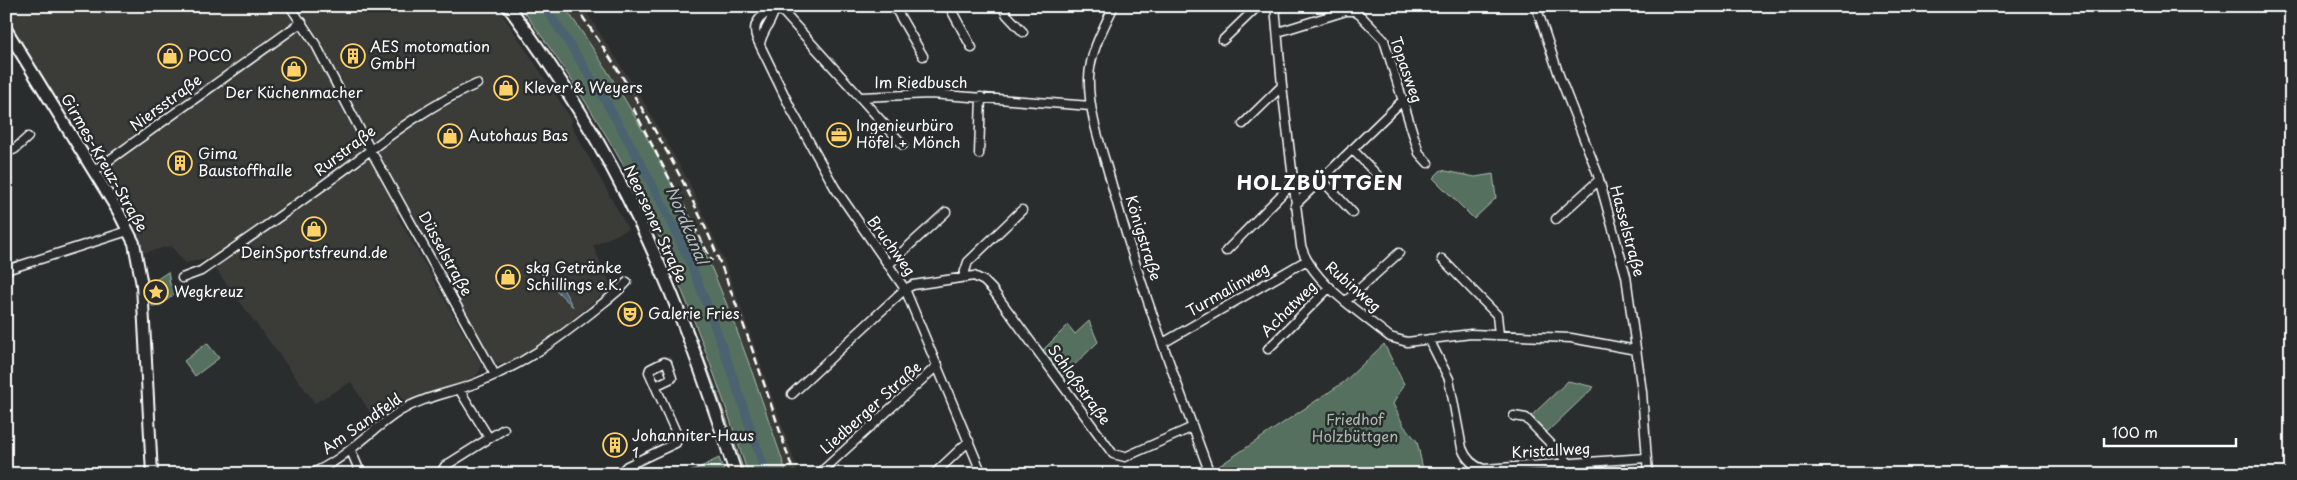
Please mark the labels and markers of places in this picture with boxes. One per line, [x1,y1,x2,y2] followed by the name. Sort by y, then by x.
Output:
[370,34,490,74] place label: AES motomation GmbH
[157,43,183,69] shop icon: POCO
[188,43,232,66] place label: POCO
[340,43,366,69] building icon: AES motomation GmbH
[281,56,307,82] shop icon: Der Küchenmacher
[493,75,519,101] shop icon: Klever & Weyers
[524,75,643,98] place label: Klever & Weyers
[225,80,363,103] place label: Der Küchenmacher
[856,113,960,153] place label: Ingenieurbüro Höfel + Mönch
[826,122,852,148] office icon: Ingenieurbüro Höfel + Mönch
[437,123,463,149] shop icon: Autohaus Bas
[468,123,568,146] place label: Autohaus Bas
[198,141,292,181] place label: Gima Baustoffhalle
[167,150,193,176] building icon: Gima Baustoffhalle
[301,216,327,242] shop icon: DeinSportsfreund.de
[240,240,388,263] place label: DeinSportsfreund.de
[526,255,622,295] place label: skg Getränke Schillings e.K.
[495,264,521,290] shop icon: skg Getränke Schillings e.K.
[143,279,169,305] place icon: Wegkreuz
[174,279,243,302] place label: Wegkreuz
[617,301,643,327] theatre icon: Galerie Fries
[648,301,740,324] place label: Galerie Fries
[632,423,754,463] place label: Johanniter-Haus 1
[602,432,628,458] building icon: Johanniter-Haus 1

